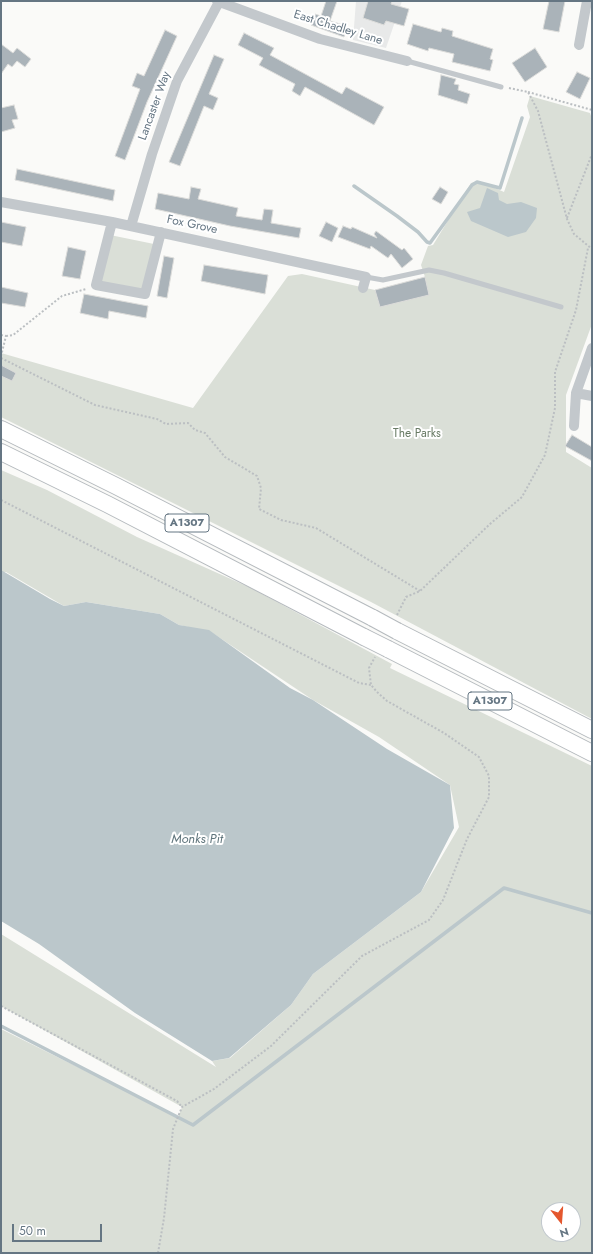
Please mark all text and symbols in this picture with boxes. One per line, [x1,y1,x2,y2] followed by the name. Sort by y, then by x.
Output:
[292,8,384,48] street label: East Chadley Lane
[136,70,174,142] street label: Lancaster Way
[165,213,219,237] street label: Fox Grove
[393,427,441,441] park label: The Parks
[165,514,209,532] road number: A1307
[468,692,512,710] road number: A1307
[171,832,223,848] water label: Monks Pit
[541,1202,581,1242] north arrow
[14,1216,104,1242] scale bar
[19,1222,46,1240] text: 50 m
[558,1224,571,1241] text: N

